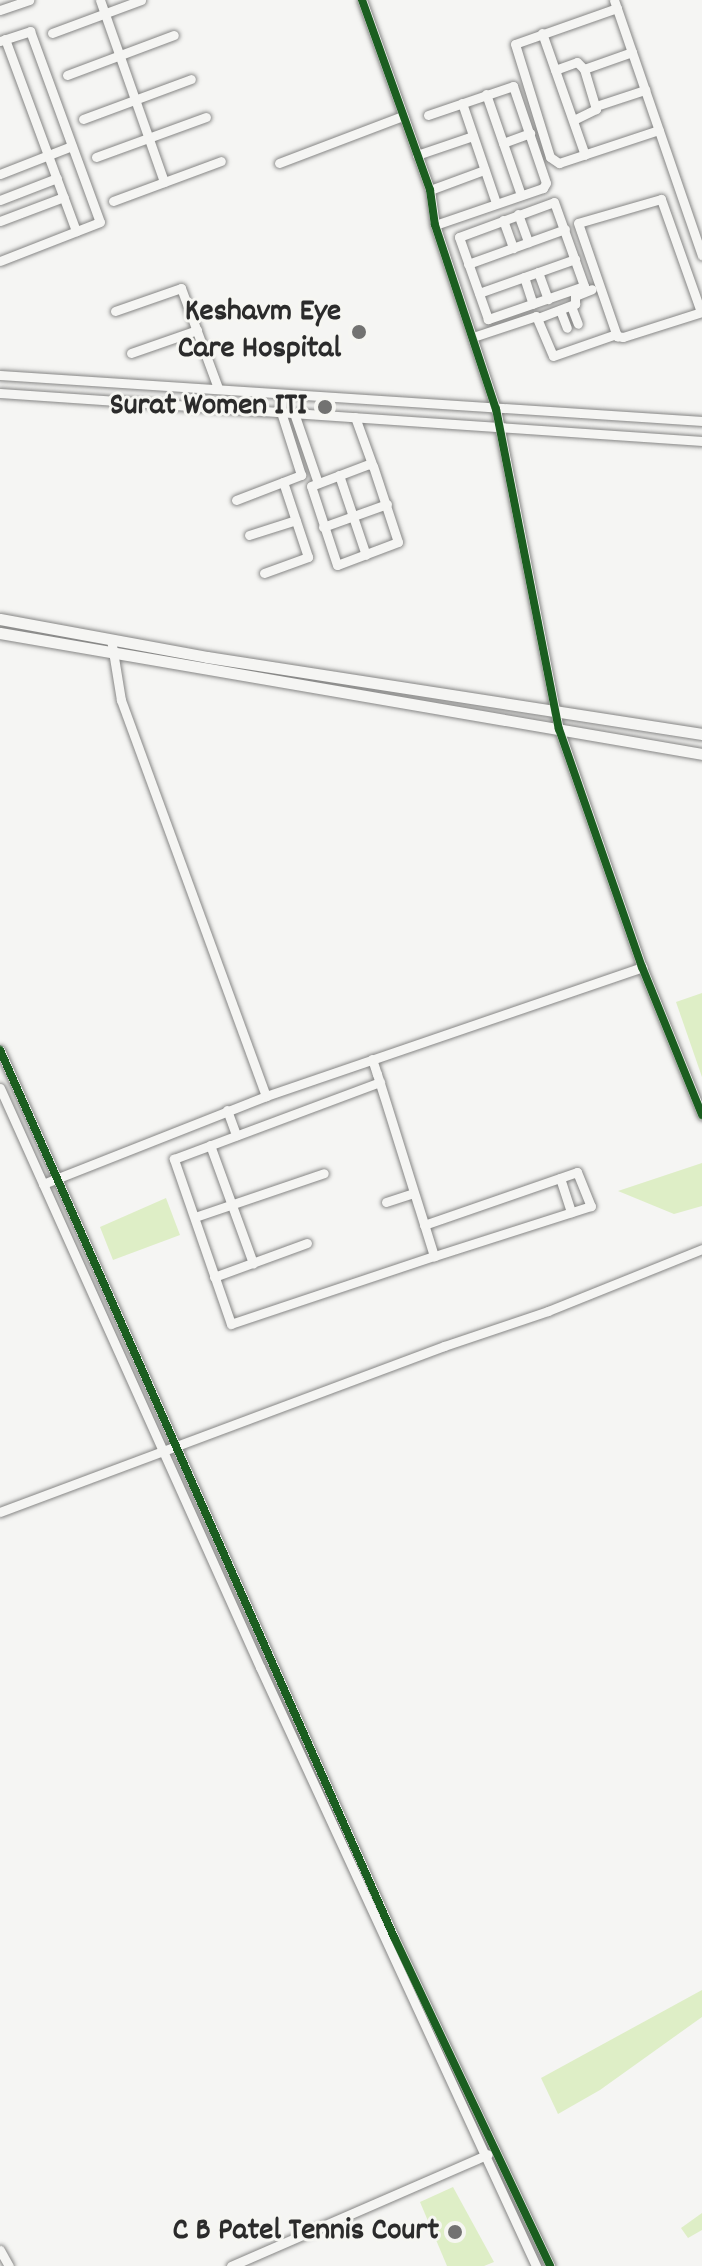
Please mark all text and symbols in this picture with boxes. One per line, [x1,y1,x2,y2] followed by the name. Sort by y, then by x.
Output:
[178,295,341,370] place label: Keshavm Eye Care Hospital
[348,321,370,343] marker: Keshavm Eye Care Hospital
[110,388,307,426] place label: Surat Women ITI
[314,396,336,418] marker: Surat Women ITI
[172,2213,439,2251] place label: C B Patel Tennis Court
[446,2223,464,2241] marker: C B Patel Tennis Court

